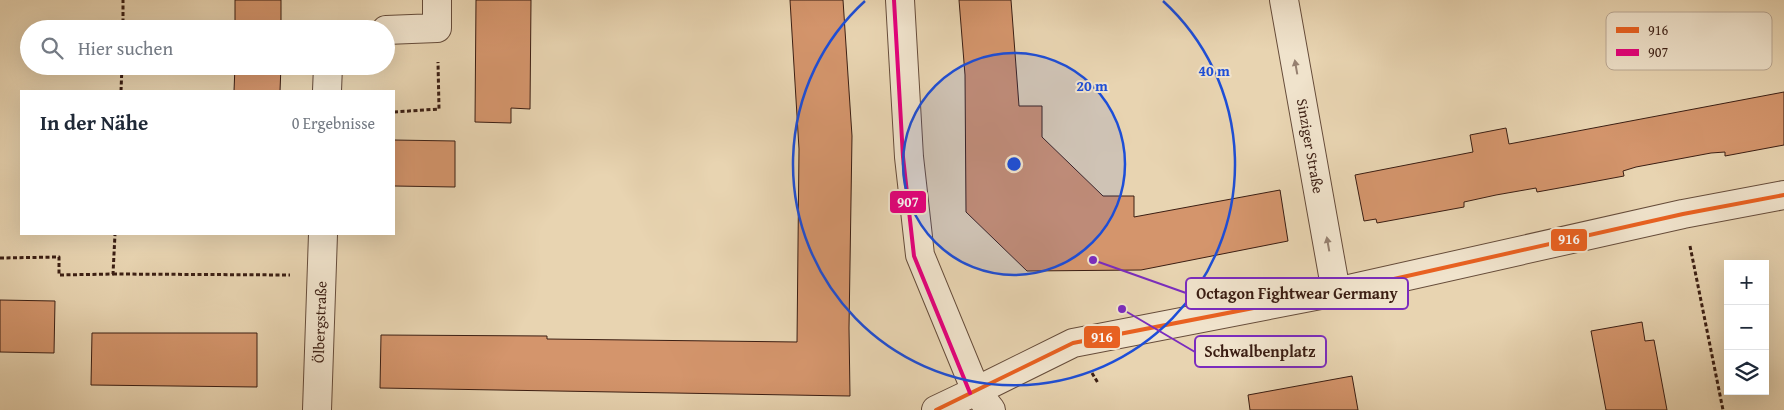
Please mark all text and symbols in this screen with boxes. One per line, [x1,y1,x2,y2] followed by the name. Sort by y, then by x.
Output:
[1606,12,1772,70] legend
[20,20,395,75] search box
[1648,20,1668,40] text: 916
[38,34,66,62] icon: search
[78,34,173,62] text: Hier suchen
[1648,42,1668,62] text: 907
[1292,59,1300,75] one-way arrow
[1198,60,1230,81] text: 40 m
[1076,75,1108,96] text: 20 m
[1292,97,1329,195] street label: Sinziger Straße
[40,107,148,138] text: In der Nähe
[292,111,375,135] text: 0 Ergebnisse
[1005,155,1023,173] centre of rings
[889,190,927,214] line badge: 907
[897,192,919,212] text: 907
[1550,228,1588,252] line badge: 916
[1558,229,1580,249] text: 916
[1323,236,1331,252] one-way arrow
[1724,260,1769,395] map controls
[1724,260,1769,305] button: +
[1186,278,1408,309] callout: Octagon Fightwear Germany
[308,281,331,363] street label: Ölbergstraße
[1196,281,1399,305] text: Octagon Fightwear Germany
[1724,305,1769,350] button: −
[1083,325,1121,349] line badge: 916
[1091,327,1113,347] text: 916
[1195,336,1326,367] callout: Schwalbenplatz
[1204,339,1316,363] text: Schwalbenplatz
[1724,350,1769,395] button: layers

